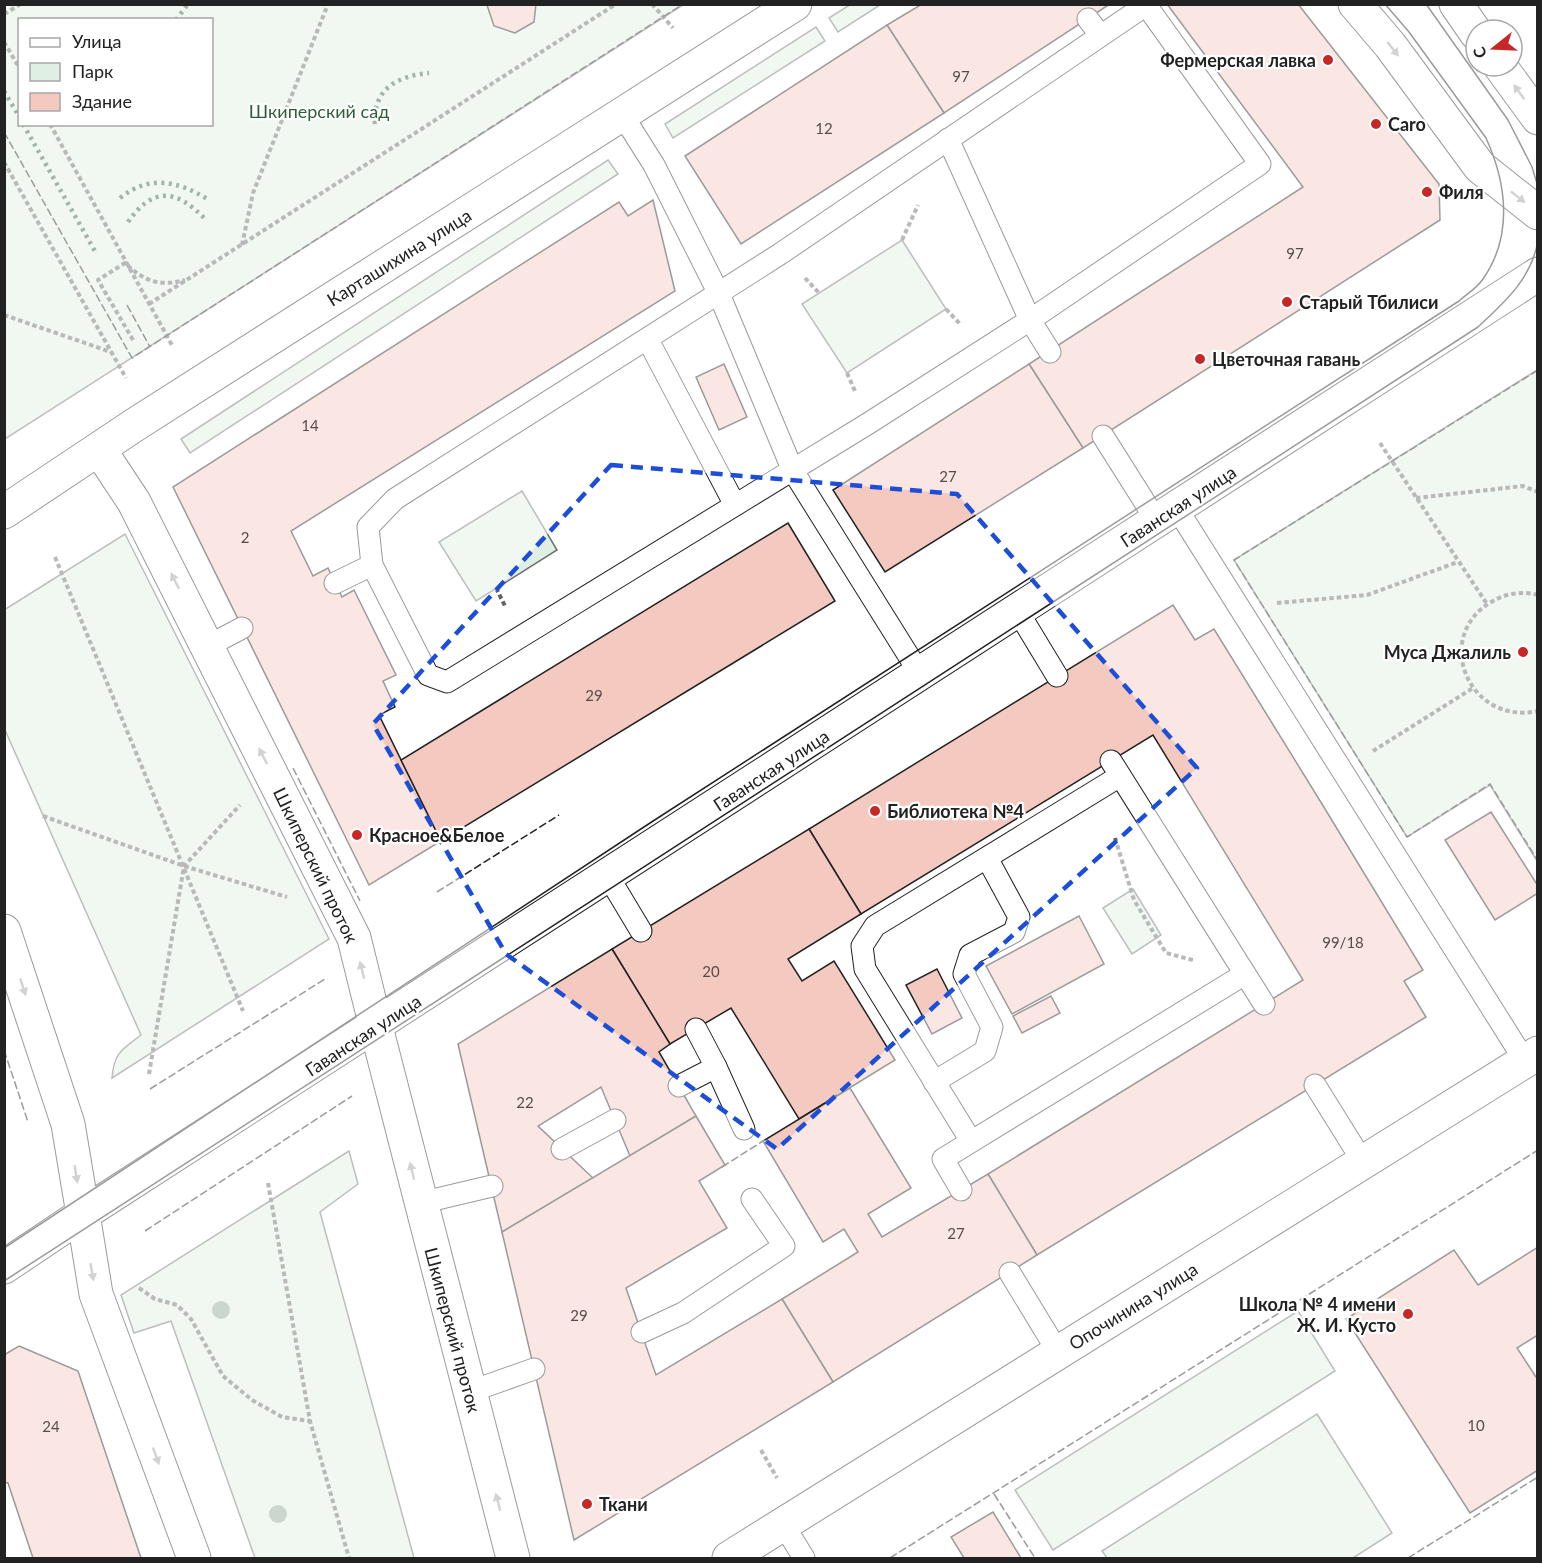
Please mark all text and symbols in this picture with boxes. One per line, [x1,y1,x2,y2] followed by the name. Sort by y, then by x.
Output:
[18,18,213,126] legend
[1464,18,1524,78] north arrow
[72,30,122,52] text: Улица
[1386,41,1399,57] one-way arrow
[1468,44,1490,61] text: С
[1160,49,1316,71] place label: Фермерская лавка
[1321,53,1335,67] marker: Фермерская лавка
[72,60,114,82] text: Парк
[952,67,970,85] house number: 97
[1513,84,1525,100] one-way arrow
[72,90,132,112] text: Здание
[249,100,389,122] park label: Шкиперский сад
[1388,113,1426,135] place label: Caro
[1369,117,1383,131] marker: Caro
[815,119,833,137] house number: 12
[1439,181,1484,203] place label: Филя
[1420,185,1434,199] marker: Филя
[1510,191,1525,203] one-way arrow
[323,204,475,310] street label: Карташихина улица
[1286,244,1304,262] house number: 97
[1299,291,1439,313] place label: Старый Тбилиси
[1280,295,1294,309] marker: Старый Тбилиси
[1212,348,1361,370] place label: Цветочная гавань
[1193,352,1207,366] marker: Цветочная гавань
[301,416,319,434] house number: 14
[1116,460,1240,552] street label: Гаванская улица
[939,467,957,485] house number: 27
[241,528,249,546] house number: 2
[170,573,180,590] one-way arrow
[1384,641,1511,663] place label: Муса Джалиль
[1516,645,1530,659] marker: Муса Джалиль
[585,686,603,704] house number: 29
[709,724,833,816] street label: Гаванская улица
[258,747,268,764] one-way arrow
[269,784,363,947] street label: Шкиперский проток
[887,800,1024,822] place label: Библиотека №4
[868,804,882,818] marker: Библиотека №4
[369,824,505,846] place label: Красное&Белое
[350,828,364,842] marker: Красное&Белое
[1322,933,1364,951] house number: 99/18
[357,961,367,979] one-way arrow
[702,962,720,980] house number: 20
[18,978,28,996] one-way arrow
[301,989,425,1081] street label: Гаванская улица
[516,1093,534,1111] house number: 22
[407,1162,417,1180] one-way arrow
[72,1164,81,1183] one-way arrow
[947,1224,965,1242] house number: 27
[420,1245,486,1416] street label: Шкиперский проток
[1065,1258,1201,1354] street label: Опочинина улица
[88,1263,97,1282] one-way arrow
[1239,1293,1396,1336] place label: Школа № 4 имени Ж. И. Кусто
[570,1306,588,1324] house number: 29
[1401,1307,1415,1321] marker: Школа № 4 имени Ж. И. Кусто
[1467,1416,1485,1434] house number: 10
[42,1417,60,1435] house number: 24
[151,1447,161,1465] one-way arrow
[493,1493,502,1511] one-way arrow
[599,1493,648,1515] place label: Ткани
[580,1497,594,1511] marker: Ткани

